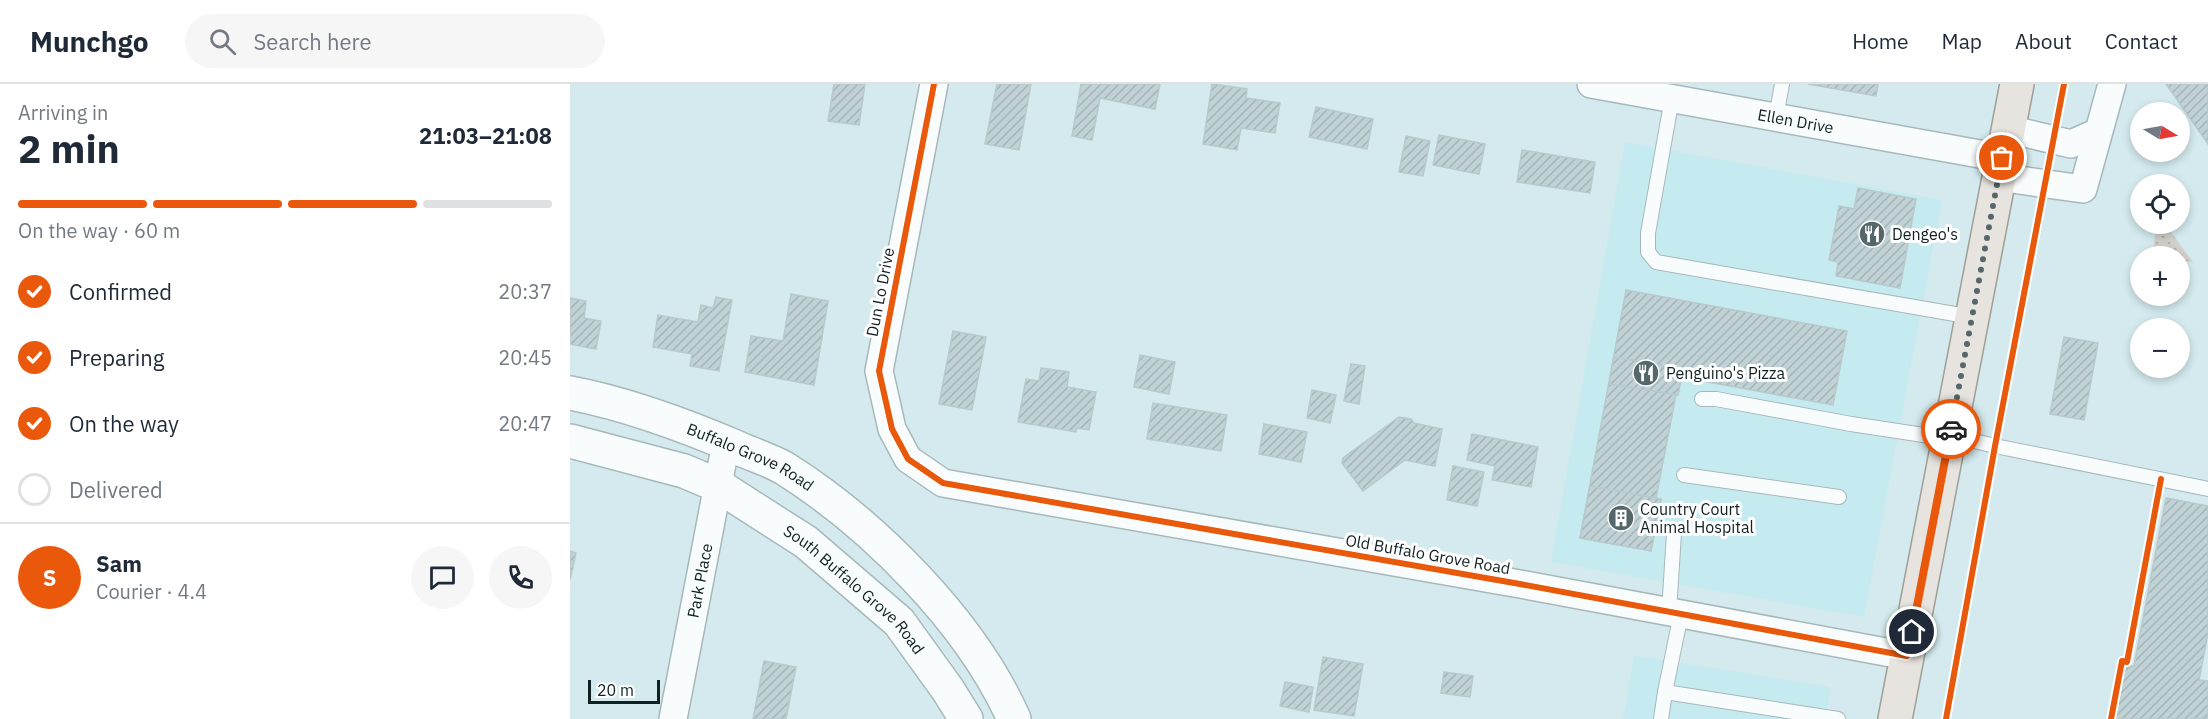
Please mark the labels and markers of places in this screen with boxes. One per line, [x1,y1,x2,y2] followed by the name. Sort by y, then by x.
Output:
[1976,132,2027,183] pin
[1857,219,1887,249] restaurant icon: Dengeo's
[1892,224,1958,244] place label: Dengeo's
[1631,358,1661,388] restaurant icon: Penguino's Pizza
[1666,363,1785,383] place label: Penguino's Pizza
[1640,499,1754,537] place label: Country Court Animal Hospital
[1606,503,1636,533] building icon: Country Court Animal Hospital
[1886,606,1937,657] pin

